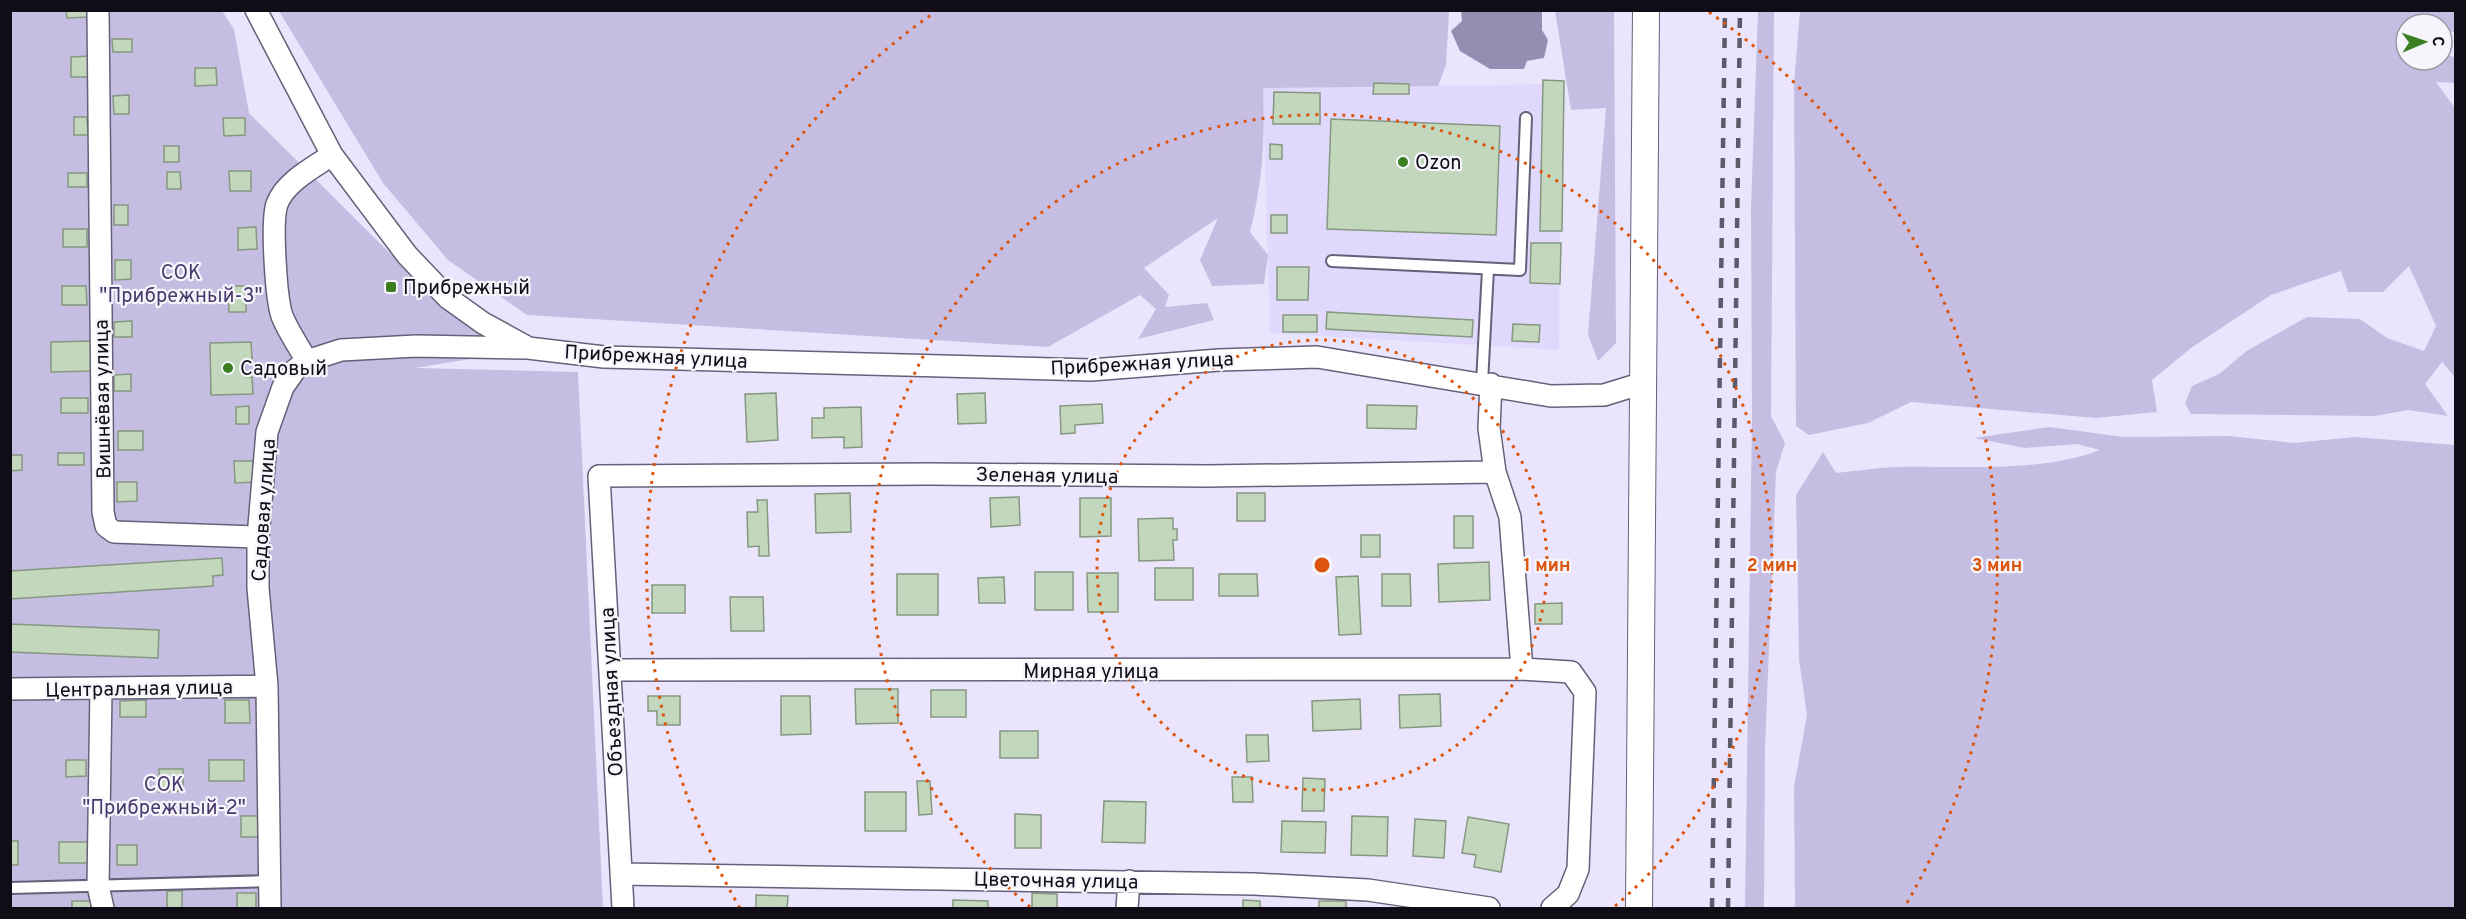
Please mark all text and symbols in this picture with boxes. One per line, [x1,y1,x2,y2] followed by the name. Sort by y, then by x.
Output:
[2394,12,2454,72] north arrow
[2427,36,2447,47] text: С
[1415,151,1461,177] place label: Ozon
[1396,155,1410,169] marker: Ozon
[99,261,263,310] park label: СОК "Прибрежный-3"
[403,276,530,302] place label: Прибрежный
[384,280,398,294] marker: Прибрежный
[90,319,118,479] street label: Вишнёвая улица
[563,340,748,376] street label: Прибрежная улица
[1050,347,1235,383] street label: Прибрежная улица
[240,357,327,383] place label: Садовый
[221,361,235,375] marker: Садовый
[247,438,283,583] street label: Садовая улица
[975,463,1119,491] street label: Зеленая улица
[1312,555,1332,575] centre of rings
[1524,555,1570,578] text: 1 мин
[1747,555,1797,578] text: 2 мин
[1972,555,2022,578] text: 3 мин
[596,607,630,777] street label: Объездная улица
[1023,660,1159,686] street label: Мирная улица
[45,675,233,705] street label: Центральная улица
[82,773,246,822] park label: СОК "Прибрежный-2"
[973,868,1139,896] street label: Цветочная улица

